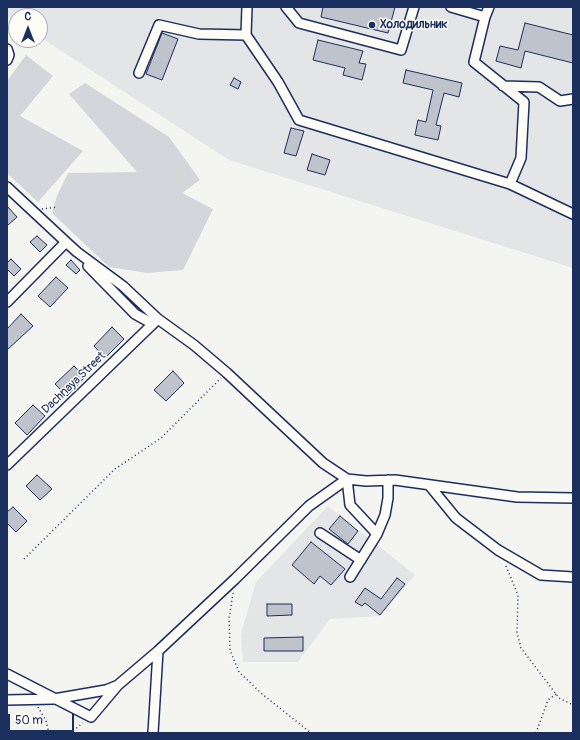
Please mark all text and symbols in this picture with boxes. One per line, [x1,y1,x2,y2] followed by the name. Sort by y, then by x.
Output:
[8,8,48,48] north arrow
[25,10,31,23] text: С
[380,18,448,32] place label: Холодильник
[367,20,377,30] marker: Холодильник
[39,349,109,417] street label: Dachnaya Street
[10,706,76,732] scale bar
[15,713,43,728] text: 50 m

